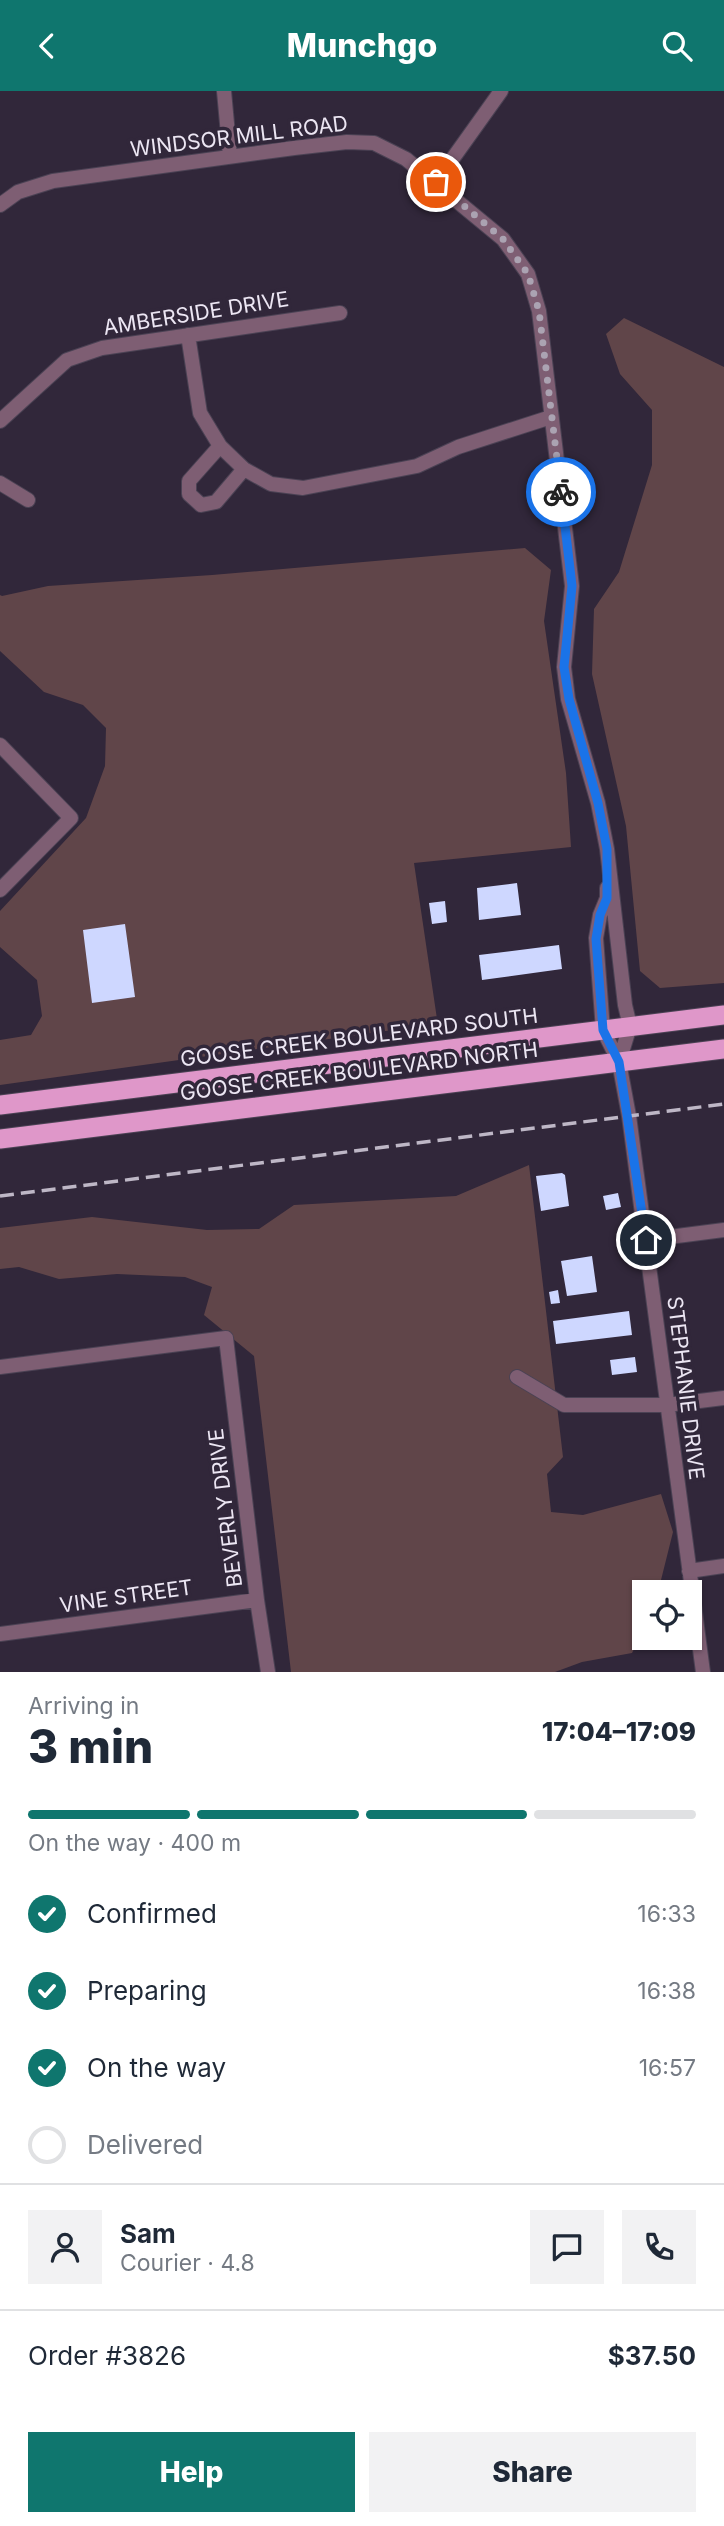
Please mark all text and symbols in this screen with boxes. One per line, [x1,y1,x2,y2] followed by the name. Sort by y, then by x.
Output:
[287,26,437,65] text: Munchgo
[28,27,66,65] icon: back
[658,27,696,65] icon: search
[129,110,349,162] street label: WINDSOR MILL ROAD
[406,152,466,212] pin
[417,163,455,201] icon: bag
[101,286,291,340] street label: AMBERSIDE DRIVE
[526,457,596,527] courier
[542,473,580,511] icon: bike
[179,1003,539,1071] street label: GOOSE CREEK BOULEVARD SOUTH
[179,1037,539,1105] street label: GOOSE CREEK BOULEVARD NORTH
[616,1210,676,1270] pin
[627,1221,665,1259] icon: home
[662,1295,710,1481] street label: STEPHANIE DRIVE
[203,1427,247,1589] street label: BEVERLY DRIVE
[58,1574,194,1618] street label: VINE STREET
[632,1580,702,1650] map controls
[632,1580,702,1650] button: locate
[28,1692,139,1720] text: Arriving in
[542,1716,696,1747] text: 17:04–17:09
[28,1718,153,1774] text: 3 min
[28,1829,241,1857] text: On the way · 400 m
[28,1895,66,1933] icon: check
[87,1898,217,1929] text: Confirmed
[637,1900,696,1928] text: 16:33
[28,1972,66,2010] icon: check
[87,1975,207,2006] text: Preparing
[637,1977,696,2005] text: 16:38
[28,2049,66,2087] icon: check
[87,2052,226,2083] text: On the way
[639,2054,696,2082] text: 16:57
[87,2129,203,2160] text: Delivered
[28,2210,102,2284] button: person
[530,2210,604,2284] button: chat
[622,2210,696,2284] button: phone
[120,2218,176,2249] text: Sam
[120,2249,255,2277] text: Courier · 4.8
[28,2340,186,2371] text: Order #3826
[608,2340,696,2371] text: $37.50
[28,2432,355,2512] button: Help
[369,2432,696,2512] button: Share

